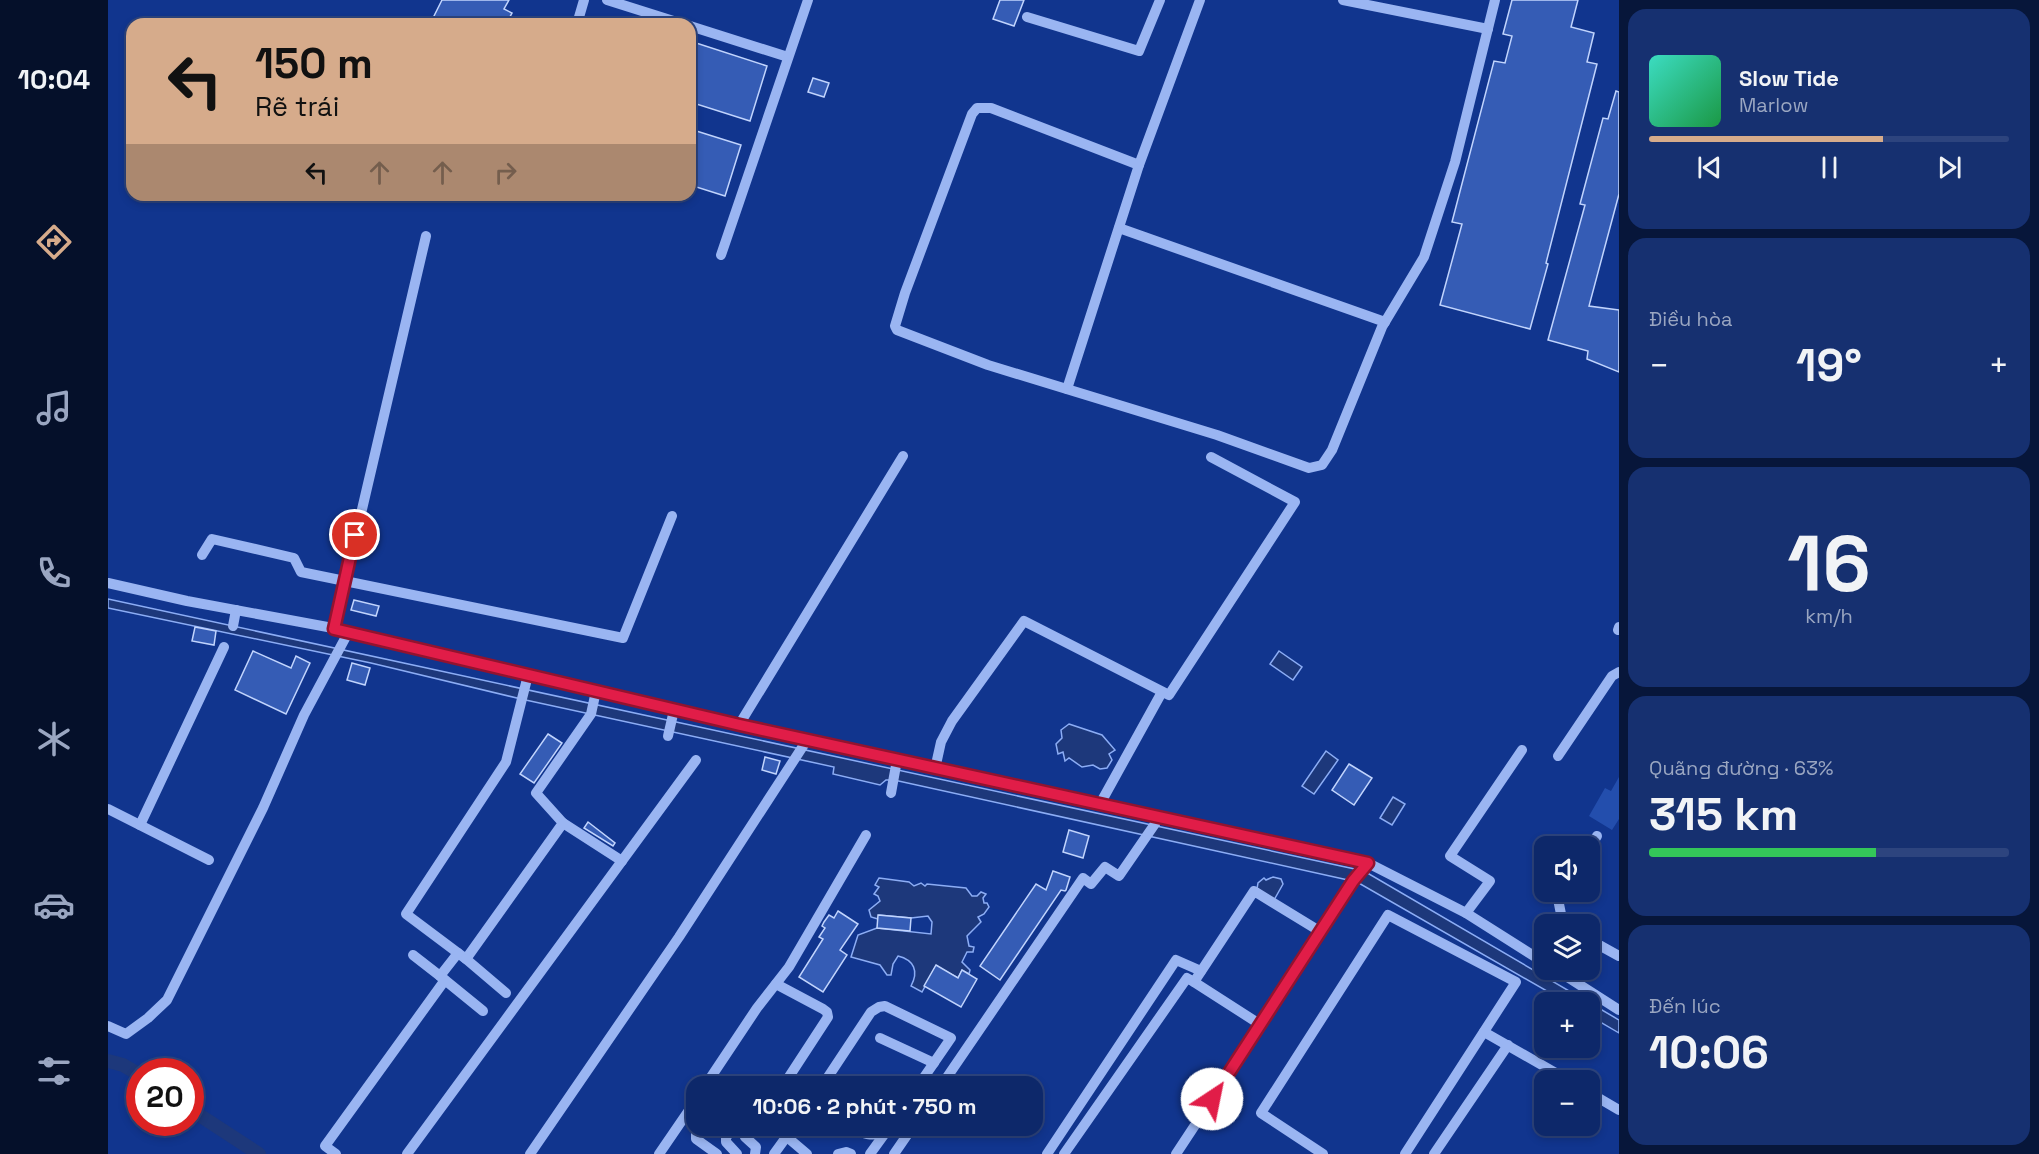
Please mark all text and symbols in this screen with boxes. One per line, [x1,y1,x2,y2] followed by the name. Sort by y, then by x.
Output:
[255,37,373,90] text: 150 m
[156,42,234,120] icon: left
[18,62,90,97] text: 10:04
[1739,64,1839,92] text: Slow Tide
[255,89,339,124] text: Rẽ trái
[1739,92,1808,118] text: Marlow
[1693,151,1726,184] icon: previous
[1813,151,1846,184] icon: pause
[1933,151,1966,184] icon: next
[300,156,333,189] icon: left
[363,156,396,189] icon: ahead
[426,156,459,189] icon: ahead
[489,156,522,189] icon: right
[33,221,75,263] icon: directions
[1649,306,1733,332] text: Điều hòa
[1796,337,1862,394] text: 19°
[1649,345,1669,387] text: −
[1989,345,2009,387] text: +
[33,387,75,429] icon: music
[329,509,380,560] pin
[1787,514,1871,614] text: 16
[338,518,371,551] icon: arrive
[33,552,75,594] icon: phone
[1805,603,1853,629] text: km/h
[33,718,75,760] icon: climate
[1649,755,1833,781] text: Quãng đường · 63%
[1649,786,1798,843] text: 315 km
[1534,836,1600,1136] map controls
[1534,836,1600,902] button: sound
[33,884,75,926] icon: car
[1534,914,1600,980] button: layers
[1534,992,1600,1058] button: +
[1649,993,1721,1019] text: Đến lúc
[1649,1024,1769,1081] text: 10:06
[33,1050,75,1092] icon: filters
[126,1058,204,1136] speed limit sign: 20
[1180,1067,1244,1131] position arrow
[1534,1070,1600,1136] button: −
[752,1092,977,1120] text: 10:06 · 2 phút · 750 m

